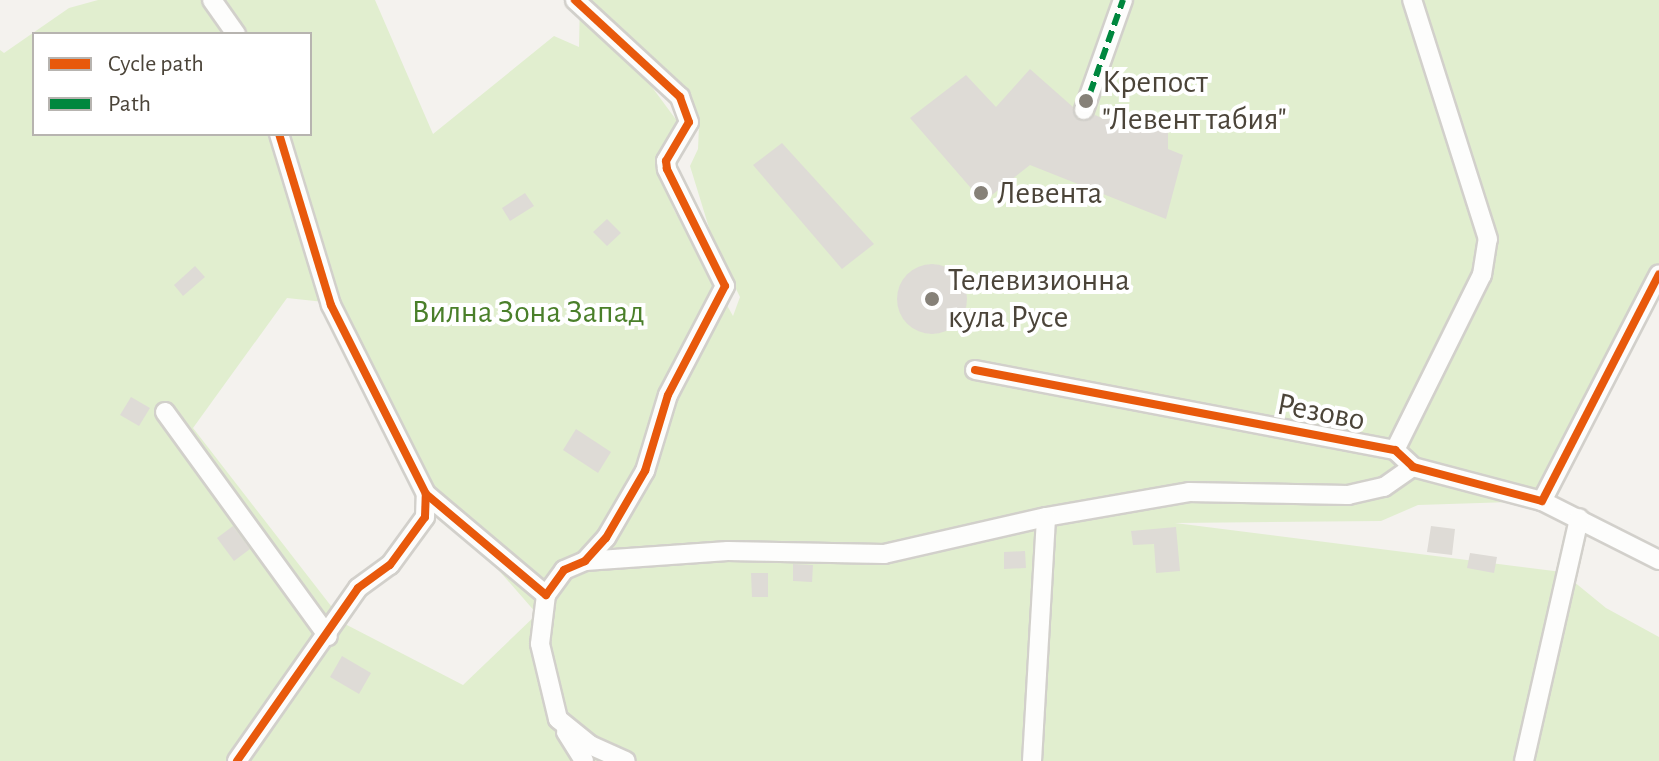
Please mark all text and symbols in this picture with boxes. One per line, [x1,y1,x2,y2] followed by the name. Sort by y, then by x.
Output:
[32,32,312,136] legend
[108,52,204,76] text: Cycle path
[1102,64,1287,139] place label: Крепост "Левент табия"
[108,92,151,116] text: Path
[1077,92,1095,110] marker: Крепост "Левент табия"
[997,174,1102,212] place label: Левента
[972,184,990,202] marker: Левента
[948,262,1130,337] place label: Телевизионна кула Русе
[923,290,941,308] marker: Телевизионна кула Русе
[411,293,645,331] park label: Вилна Зона Запад
[1274,385,1368,439] street label: Резово

